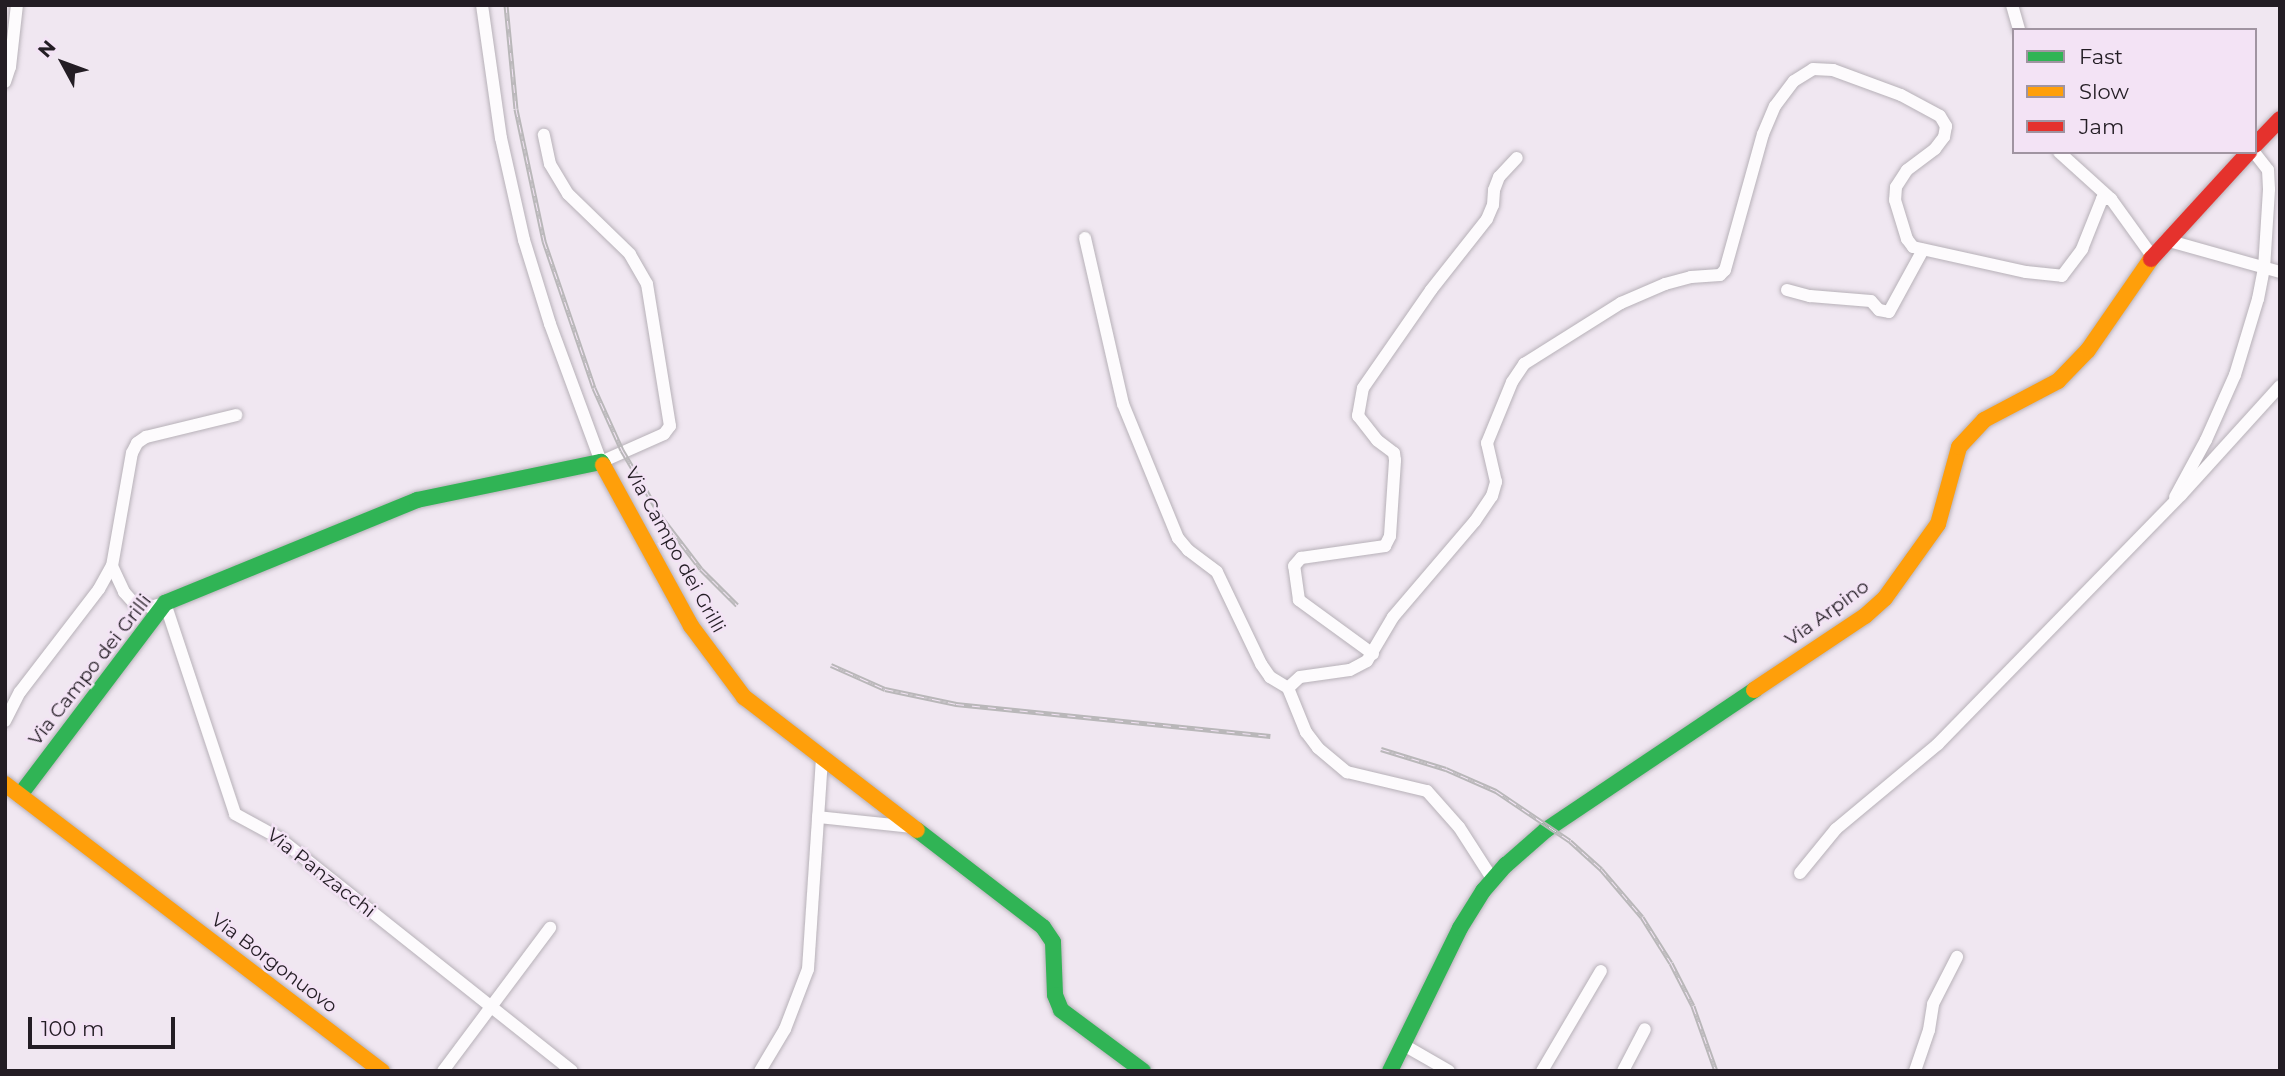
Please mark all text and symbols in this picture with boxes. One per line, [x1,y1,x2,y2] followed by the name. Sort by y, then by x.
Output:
[28,28,98,98] north arrow
[2012,28,2257,154] legend
[33,36,60,62] text: N
[2079,44,2123,69] text: Fast
[2079,79,2129,104] text: Slow
[2079,114,2124,139] text: Jam
[620,463,730,637] street label: Via Campo dei Grilli
[1781,575,1873,651] street label: Via Arpino
[24,590,156,750] street label: Via Campo dei Grilli
[262,824,380,922] street label: Via Panzacchi
[206,908,342,1018] street label: Via Borgonuovo
[32,1002,178,1046] scale bar
[41,1016,104,1041] text: 100 m

